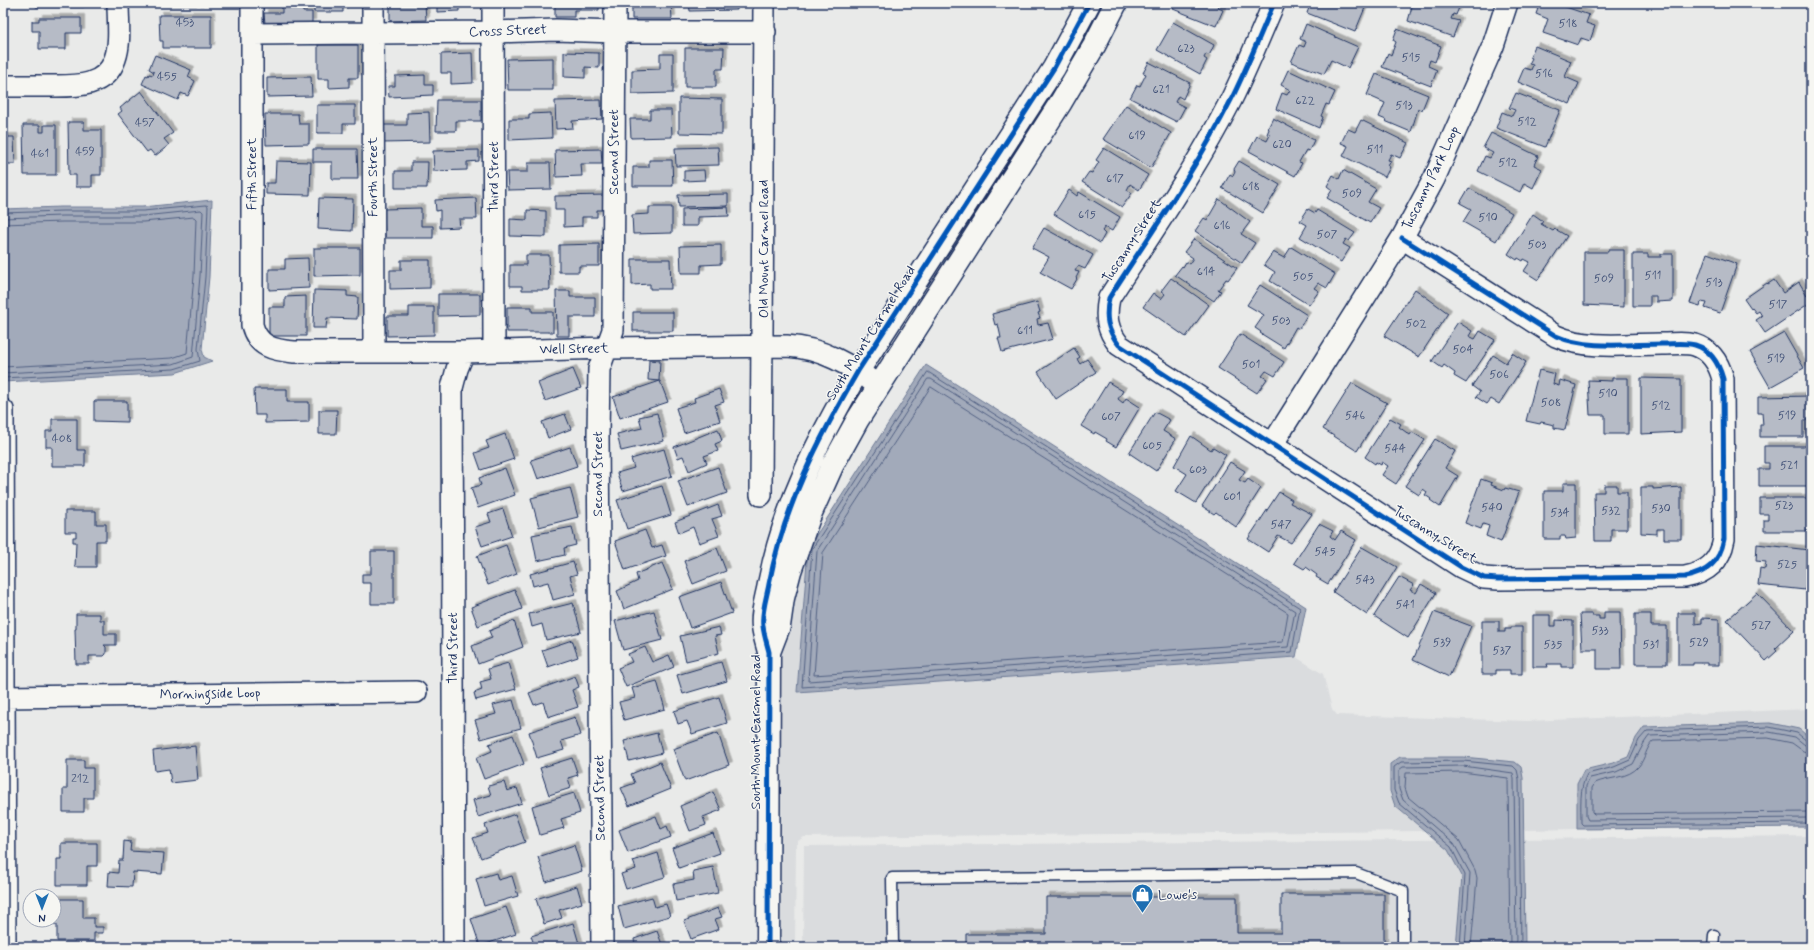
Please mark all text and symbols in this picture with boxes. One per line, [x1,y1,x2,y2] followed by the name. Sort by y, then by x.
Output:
[176,15,194,31] house number: 453
[1559,16,1577,32] house number: 518
[469,21,548,41] street label: Cross Street
[1177,41,1195,57] house number: 623
[1401,50,1421,66] house number: 515
[1535,66,1553,82] house number: 516
[157,69,177,85] house number: 455
[1152,82,1170,98] house number: 621
[1295,93,1315,109] house number: 622
[1395,98,1413,114] house number: 513
[605,109,623,195] street label: Second Street
[1517,114,1537,130] house number: 512
[135,115,155,131] house number: 457
[1398,123,1464,233] street label: Tuscanny Park Loop
[1128,128,1146,144] house number: 619
[364,136,382,217] street label: Fourth Street
[243,137,261,210] street label: Fifth Street
[1272,137,1292,153] house number: 620
[485,141,503,213] street label: Third Street
[1366,142,1384,158] house number: 511
[75,144,95,160] house number: 459
[31,146,49,162] house number: 461
[1498,155,1518,171] house number: 512
[1106,171,1124,187] house number: 617
[1242,179,1260,195] house number: 618
[755,180,773,318] street label: Old Mount Carmel Road
[1342,186,1362,202] house number: 509
[1098,195,1166,286] street label: Tuscanny Street
[1078,207,1096,223] house number: 615
[1478,210,1498,226] house number: 510
[1214,218,1231,234] house number: 616
[1317,227,1338,243] house number: 507
[1528,237,1547,253] house number: 503
[822,262,920,404] street label: South Mount Carmel Road
[1197,264,1215,280] house number: 614
[1644,268,1662,284] house number: 511
[1293,269,1314,285] house number: 505
[1594,271,1614,287] house number: 509
[1705,275,1723,291] house number: 513
[1768,297,1788,313] house number: 517
[1272,313,1291,329] house number: 503
[1405,316,1427,332] house number: 502
[1017,323,1033,339] house number: 611
[539,339,609,359] street label: Well Street
[1452,342,1474,358] house number: 504
[1767,351,1785,367] house number: 519
[1242,357,1260,373] house number: 501
[1489,367,1509,383] house number: 506
[1598,386,1618,402] house number: 510
[1541,395,1561,411] house number: 508
[1651,398,1671,414] house number: 512
[1345,408,1365,424] house number: 546
[1778,408,1796,424] house number: 519
[1101,409,1121,425] house number: 607
[52,431,72,447] house number: 408
[589,431,607,517] street label: Second Street
[1142,438,1162,454] house number: 605
[1384,441,1406,457] house number: 544
[1780,458,1798,474] house number: 521
[1189,462,1207,478] house number: 603
[1223,489,1241,505] house number: 601
[1775,498,1793,514] house number: 523
[1481,500,1503,516] house number: 540
[1651,501,1671,517] house number: 530
[1389,502,1481,568] street label: Tuscanny Street
[1601,503,1621,519] house number: 532
[1550,505,1570,521] house number: 534
[1270,517,1292,533] house number: 547
[1314,544,1336,560] house number: 545
[1777,557,1797,573] house number: 525
[1355,572,1375,588] house number: 543
[1395,597,1415,613] house number: 541
[444,612,462,684] street label: Third Street
[1751,618,1771,634] house number: 527
[1591,623,1609,639] house number: 533
[1433,635,1451,651] house number: 539
[1689,635,1709,651] house number: 529
[1544,637,1563,653] house number: 535
[1643,637,1659,653] house number: 531
[1493,643,1512,659] house number: 537
[747,654,765,810] street label: South Mount Carmel Road
[159,684,261,706] street label: Morningside Loop
[590,755,610,841] street label: Second Street
[71,771,89,787] house number: 212
[1129,882,1155,915] shop icon: Lowe's
[1158,886,1197,904] place label: Lowe's
[22,888,62,928] north arrow
[38,910,46,924] text: N

